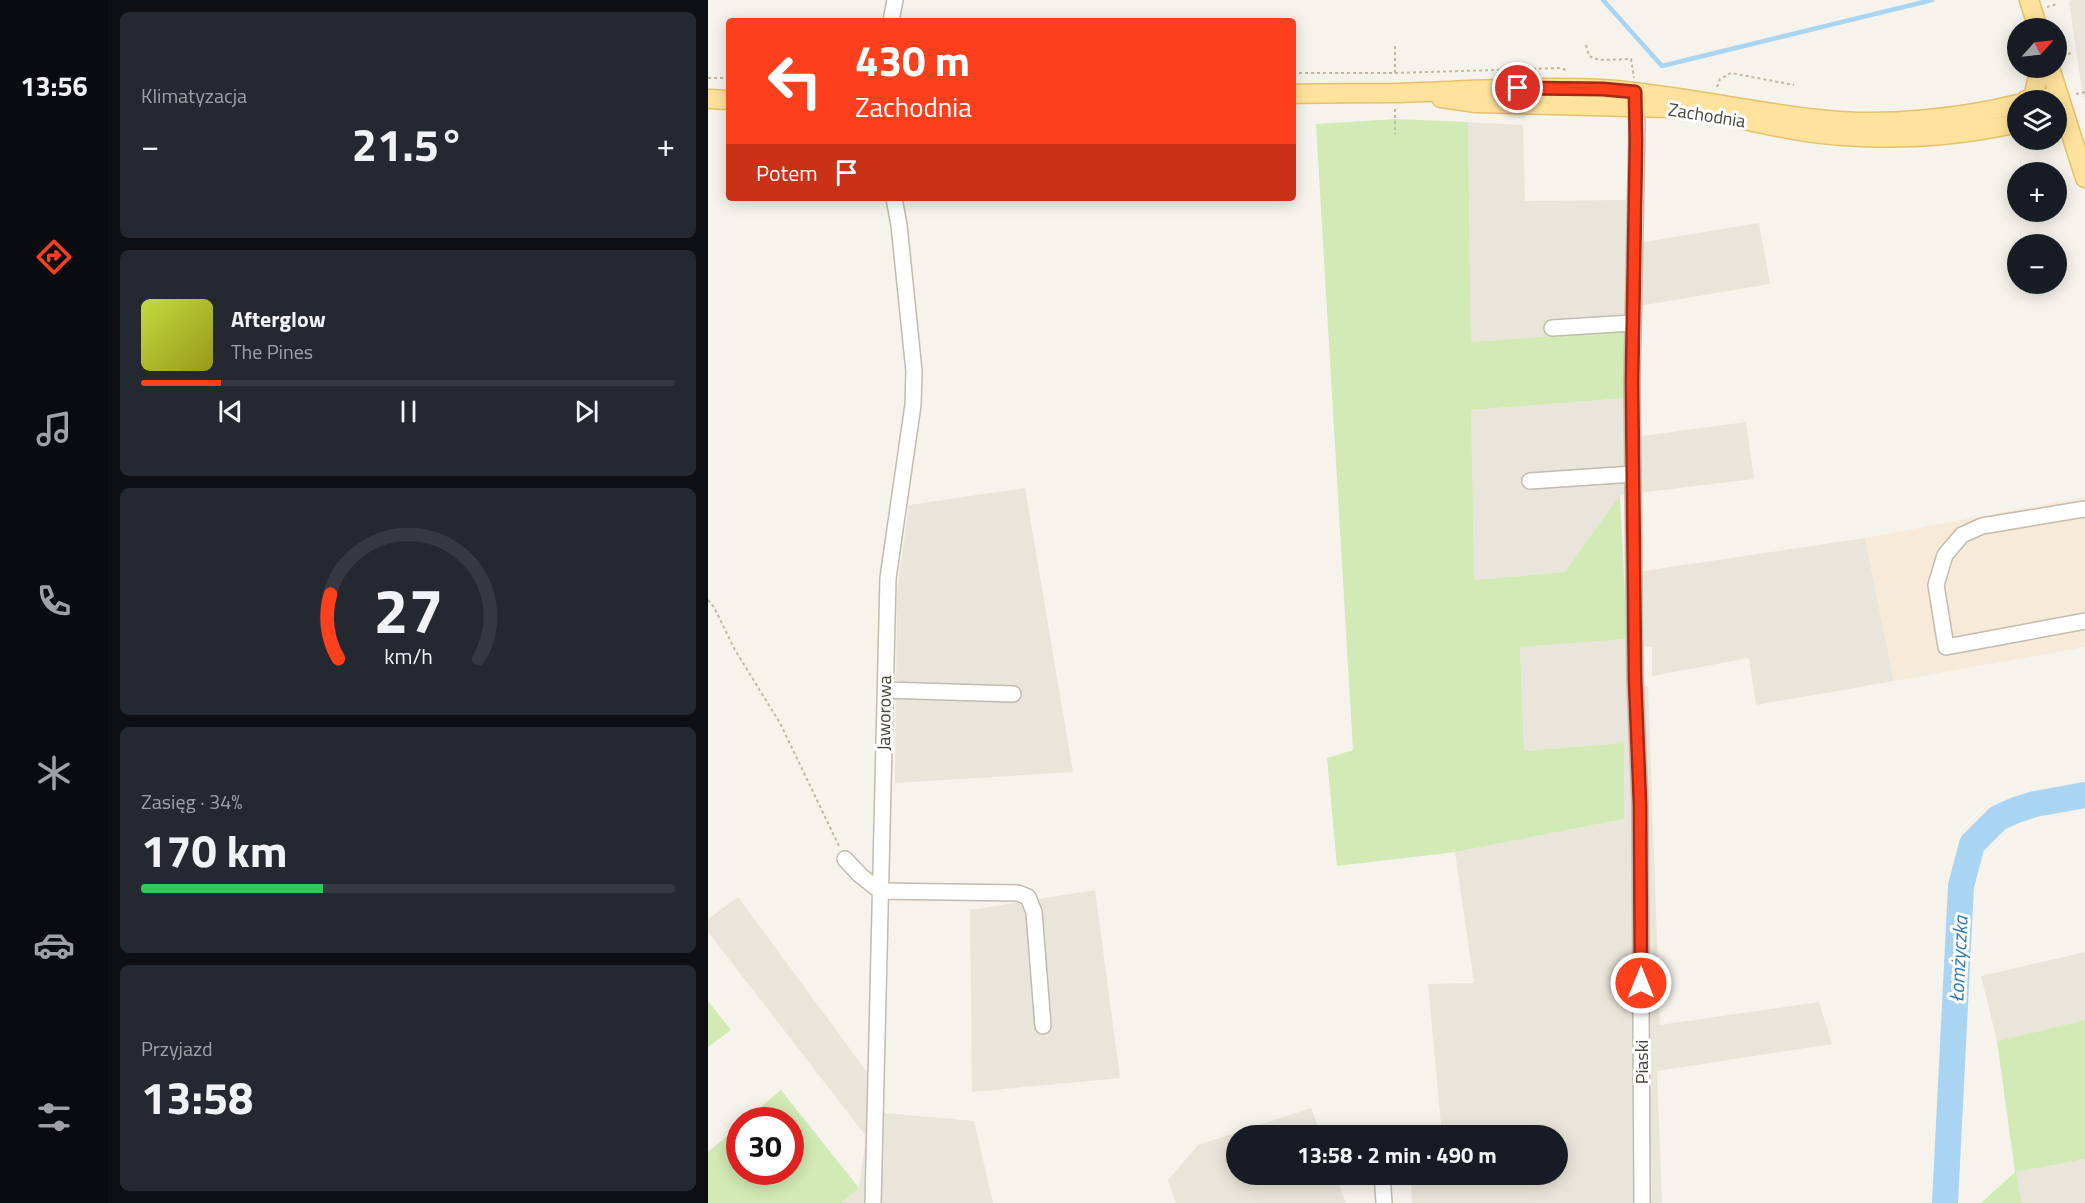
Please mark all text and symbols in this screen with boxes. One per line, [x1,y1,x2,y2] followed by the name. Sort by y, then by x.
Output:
[2007,18,2067,78] north arrow
[2007,18,2067,294] map controls
[855,28,970,92] text: 430 m
[756,42,834,120] icon: left
[1492,62,1543,113] pin
[20,65,88,106] text: 13:56
[1501,71,1534,104] icon: arrive
[141,80,247,111] text: Klimatyzacja
[855,86,972,127] text: Zachodnia
[2007,90,2067,150] button: layers
[1666,96,1748,134] street label: Zachodnia
[352,110,464,178] text: 21.5°
[141,120,159,170] text: −
[657,120,675,170] text: +
[756,156,818,190] text: Potem
[830,156,863,189] icon: arrive
[2007,162,2067,222] button: +
[2007,234,2067,294] button: −
[33,236,75,278] icon: directions
[231,302,326,336] text: Afterglow
[231,336,313,367] text: The Pines
[214,395,247,428] icon: previous
[392,395,425,428] icon: pause
[570,395,603,428] icon: next
[33,408,75,450] icon: music
[373,562,443,657] text: 27
[33,580,75,622] icon: phone
[384,640,432,672] text: km/h
[870,675,898,751] street label: Jaworowa
[33,752,75,794] icon: climate
[141,786,243,817] text: Zasięg · 34%
[141,816,287,884] text: 170 km
[1940,914,1976,1003] water label: Łomżyczka
[33,924,75,966] icon: car
[1609,951,1673,1015] position arrow
[141,1033,213,1064] text: Przyjazd
[1628,1040,1655,1084] street label: Piaski
[141,1063,253,1131] text: 13:58
[33,1096,75,1138] icon: filters
[726,1107,804,1185] speed limit sign: 30
[1297,1138,1497,1172] text: 13:58 · 2 min · 490 m

